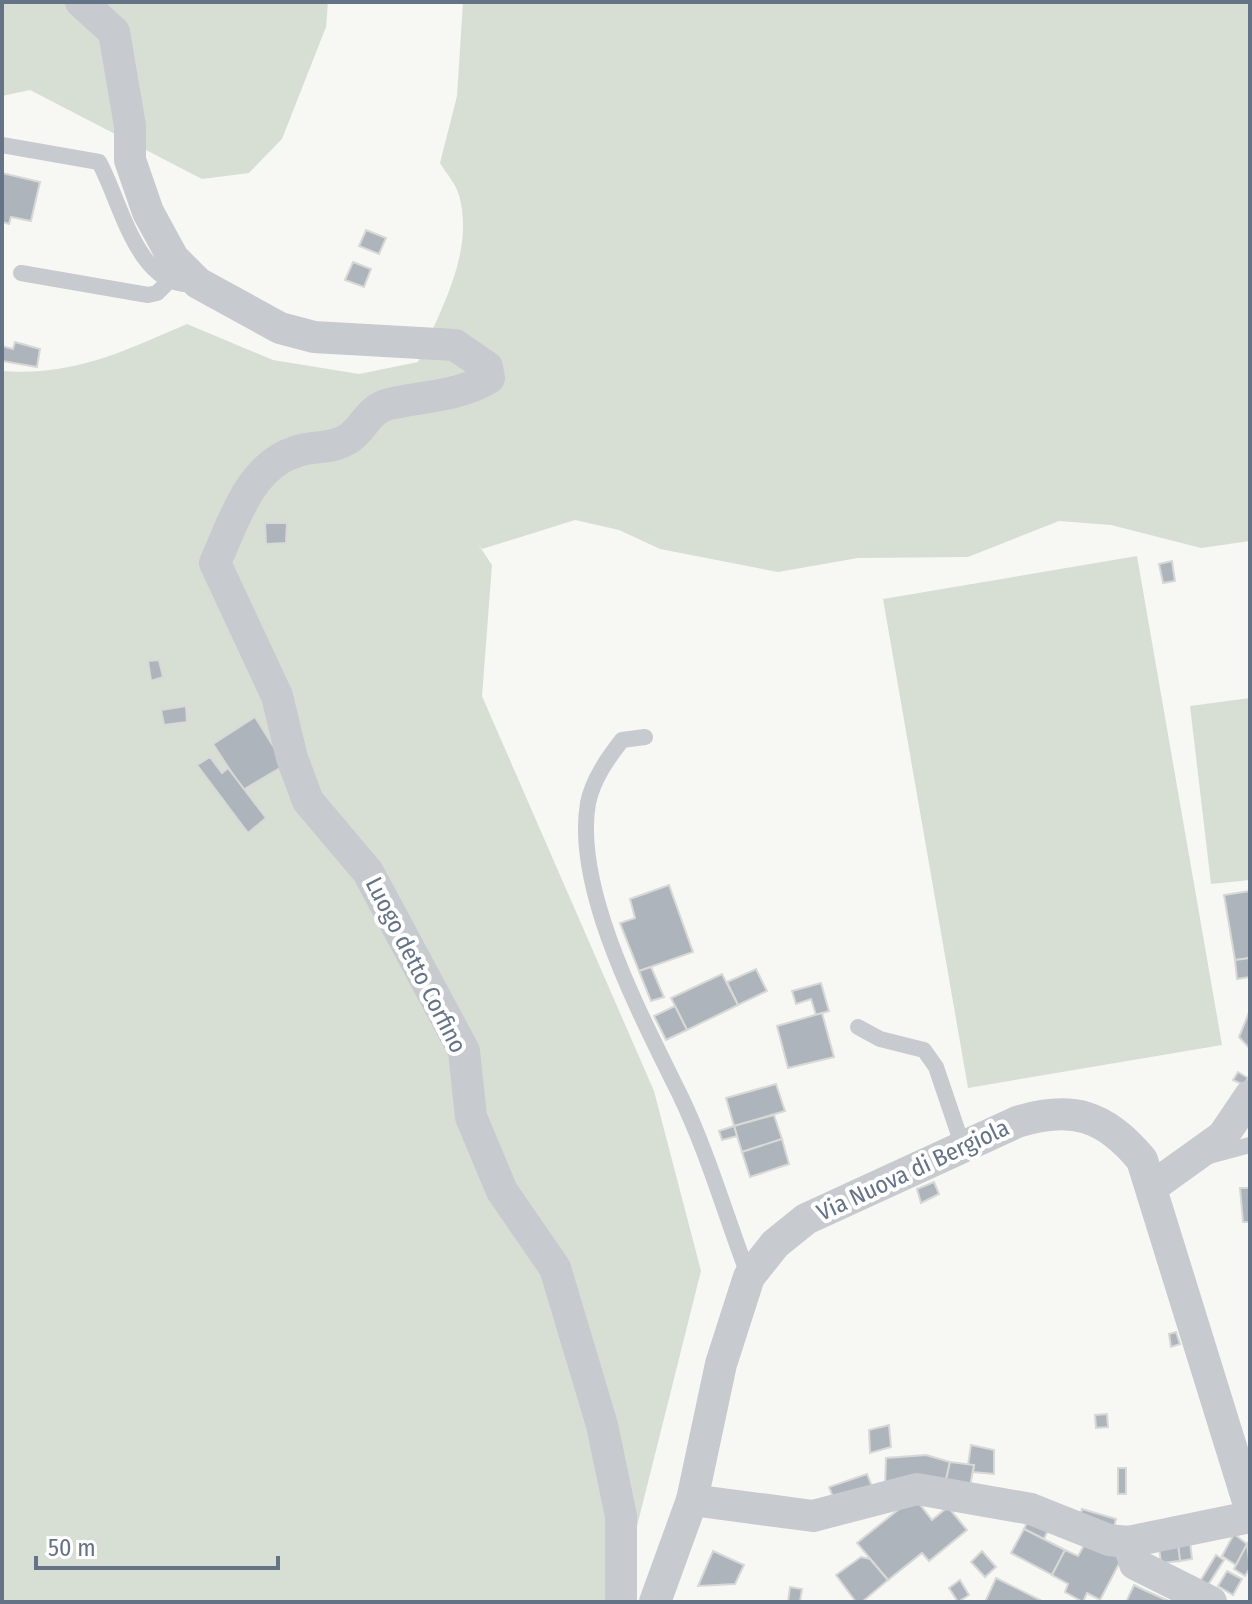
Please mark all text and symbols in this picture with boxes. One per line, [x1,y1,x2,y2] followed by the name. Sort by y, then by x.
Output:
[360,872,472,1058] street label: Luogo detto Corfino
[813,1113,1013,1227] street label: Via Nuova di Bergiola
[36,1520,278,1570] scale bar
[48,1534,96,1562] text: 50 m

